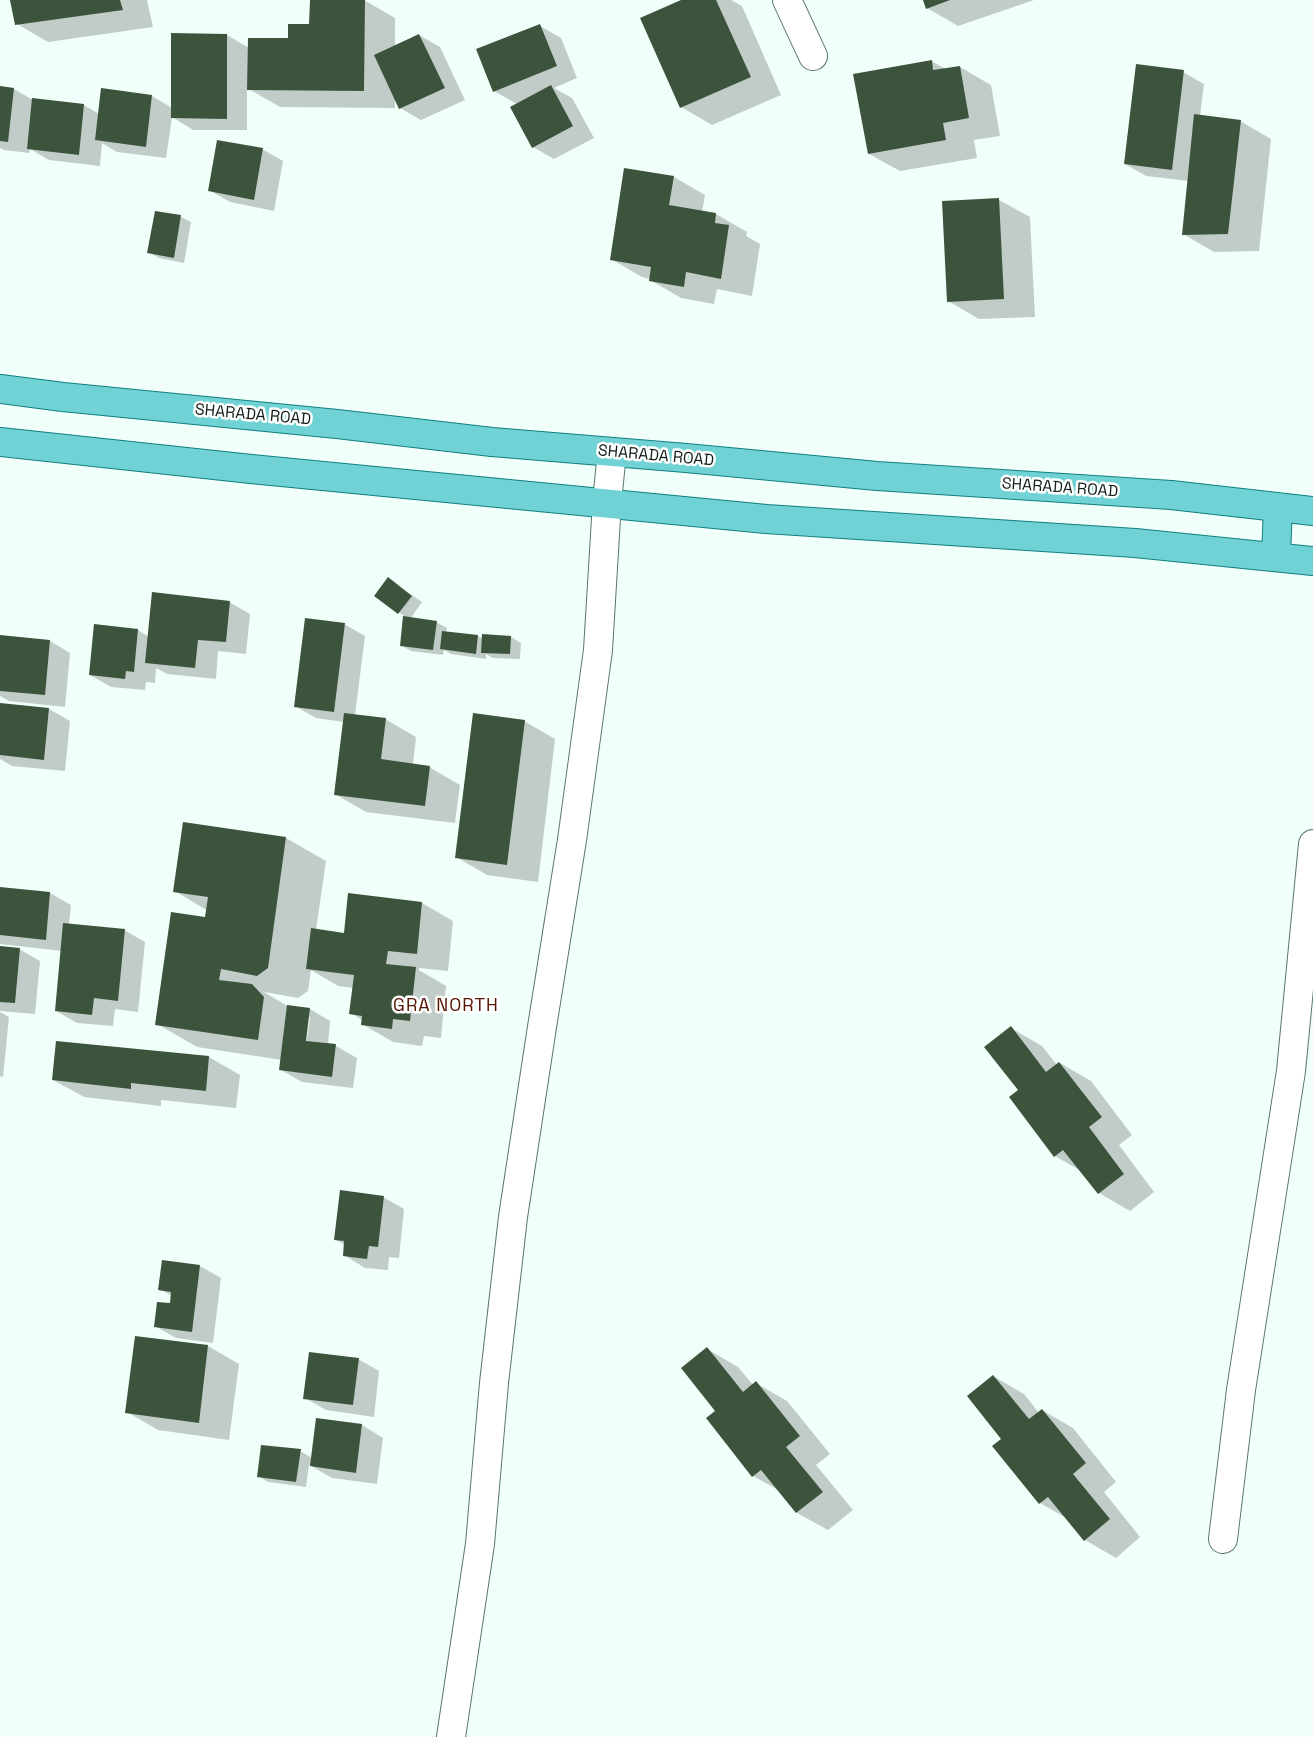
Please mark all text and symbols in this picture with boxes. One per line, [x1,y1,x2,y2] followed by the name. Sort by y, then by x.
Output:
[194,400,312,430] street label: SHARADA ROAD
[597,441,715,471] street label: SHARADA ROAD
[1001,474,1119,502] street label: SHARADA ROAD
[392,995,500,1017] district label: GRA NORTH

